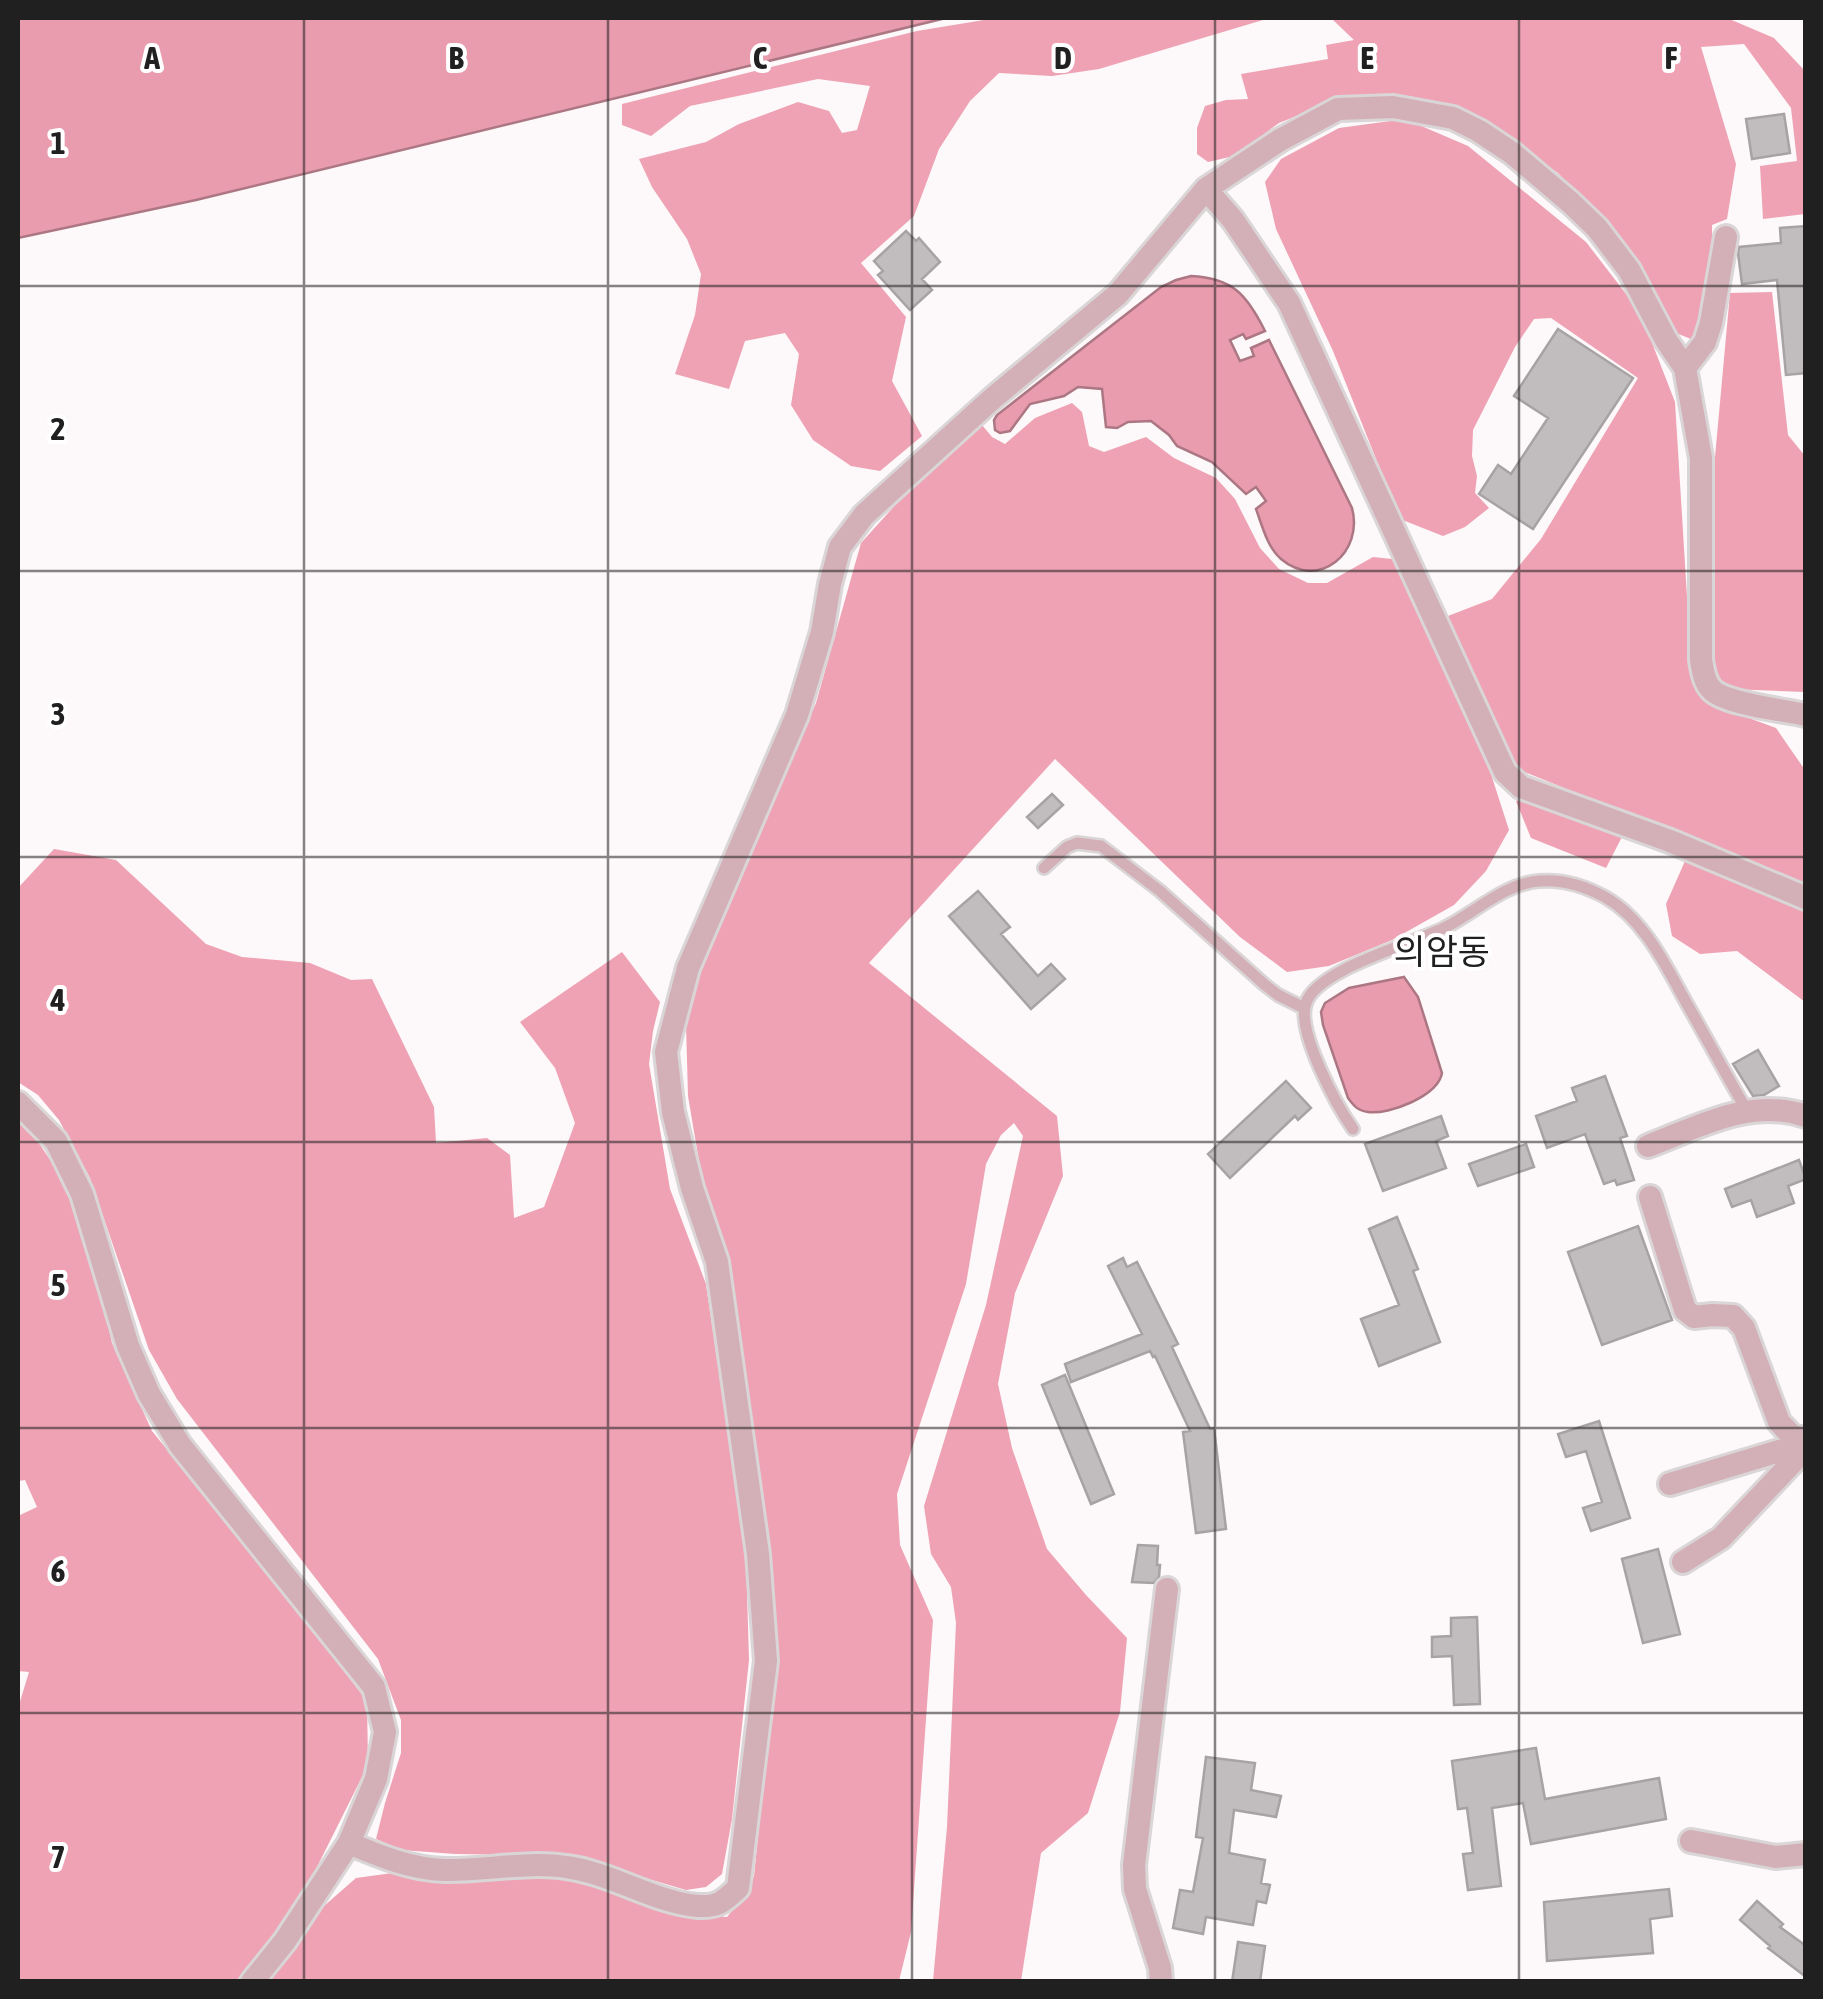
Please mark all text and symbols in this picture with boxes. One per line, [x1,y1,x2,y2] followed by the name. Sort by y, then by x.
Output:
[143,39,160,76] text: A
[448,39,464,76] text: B
[753,39,768,76] text: C
[1054,39,1072,76] text: D
[1360,39,1374,76] text: E
[1665,39,1678,76] text: F
[50,124,66,161] text: 1
[50,410,66,447] text: 2
[50,695,66,732] text: 3
[1394,931,1490,971] district label: 의암동
[49,981,66,1018] text: 4
[50,1266,66,1303] text: 5
[50,1552,66,1589] text: 6
[50,1838,66,1875] text: 7

